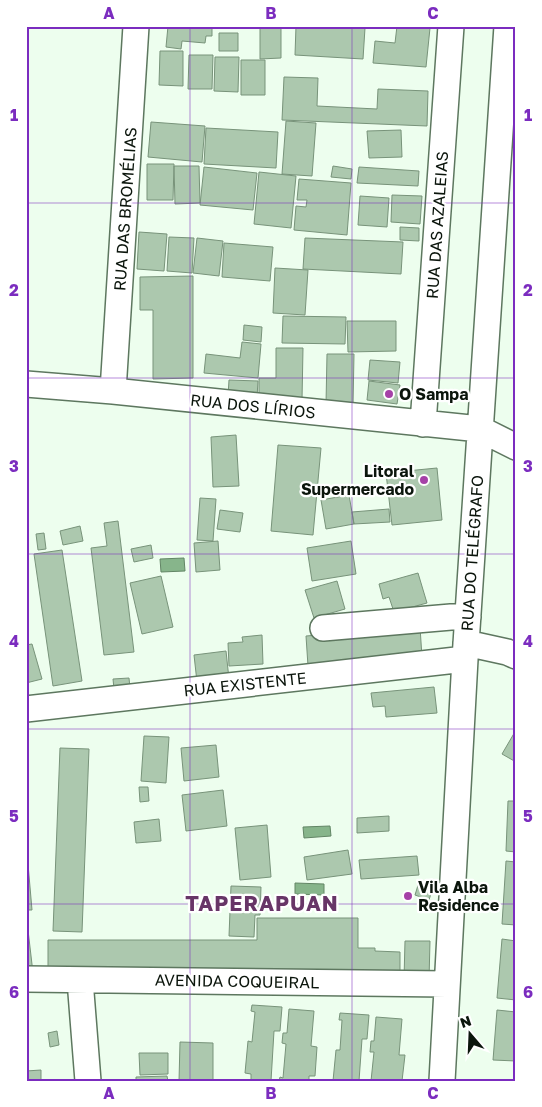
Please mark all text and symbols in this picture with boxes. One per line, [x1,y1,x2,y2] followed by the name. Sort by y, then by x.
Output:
[103,3,115,23] text: A
[265,3,277,23] text: B
[427,3,439,23] text: C
[10,105,18,125] text: 1
[524,105,532,125] text: 1
[109,126,141,292] street label: RUA DAS BROMÉLIAS
[422,150,452,300] street label: RUA DAS AZALEIAS
[9,280,19,300] text: 2
[523,280,533,300] text: 2
[399,384,468,404] place label: O Sampa
[383,388,395,400] marker: O Sampa
[189,389,317,423] street label: RUA DOS LÍRIOS
[9,456,19,476] text: 3
[523,456,533,476] text: 3
[301,461,415,499] place label: Litoral Supermercado
[418,474,430,486] marker: Litoral Supermercado
[457,474,487,632] street label: RUA DO TELÉGRAFO
[9,631,19,651] text: 4
[523,631,533,651] text: 4
[182,668,308,700] street label: RUA EXISTENTE
[9,806,19,826] text: 5
[523,806,533,826] text: 5
[418,877,499,915] place label: Vila Alba Residence
[185,890,339,916] district label: TAPERAPUAN
[402,890,414,902] marker: Vila Alba Residence
[155,970,319,992] street label: AVENIDA COQUEIRAL
[9,982,19,1002] text: 6
[523,982,533,1002] text: 6
[444,1010,494,1060] north arrow
[458,1011,473,1031] text: N
[103,1083,115,1103] text: A
[265,1083,277,1103] text: B
[427,1083,439,1103] text: C

